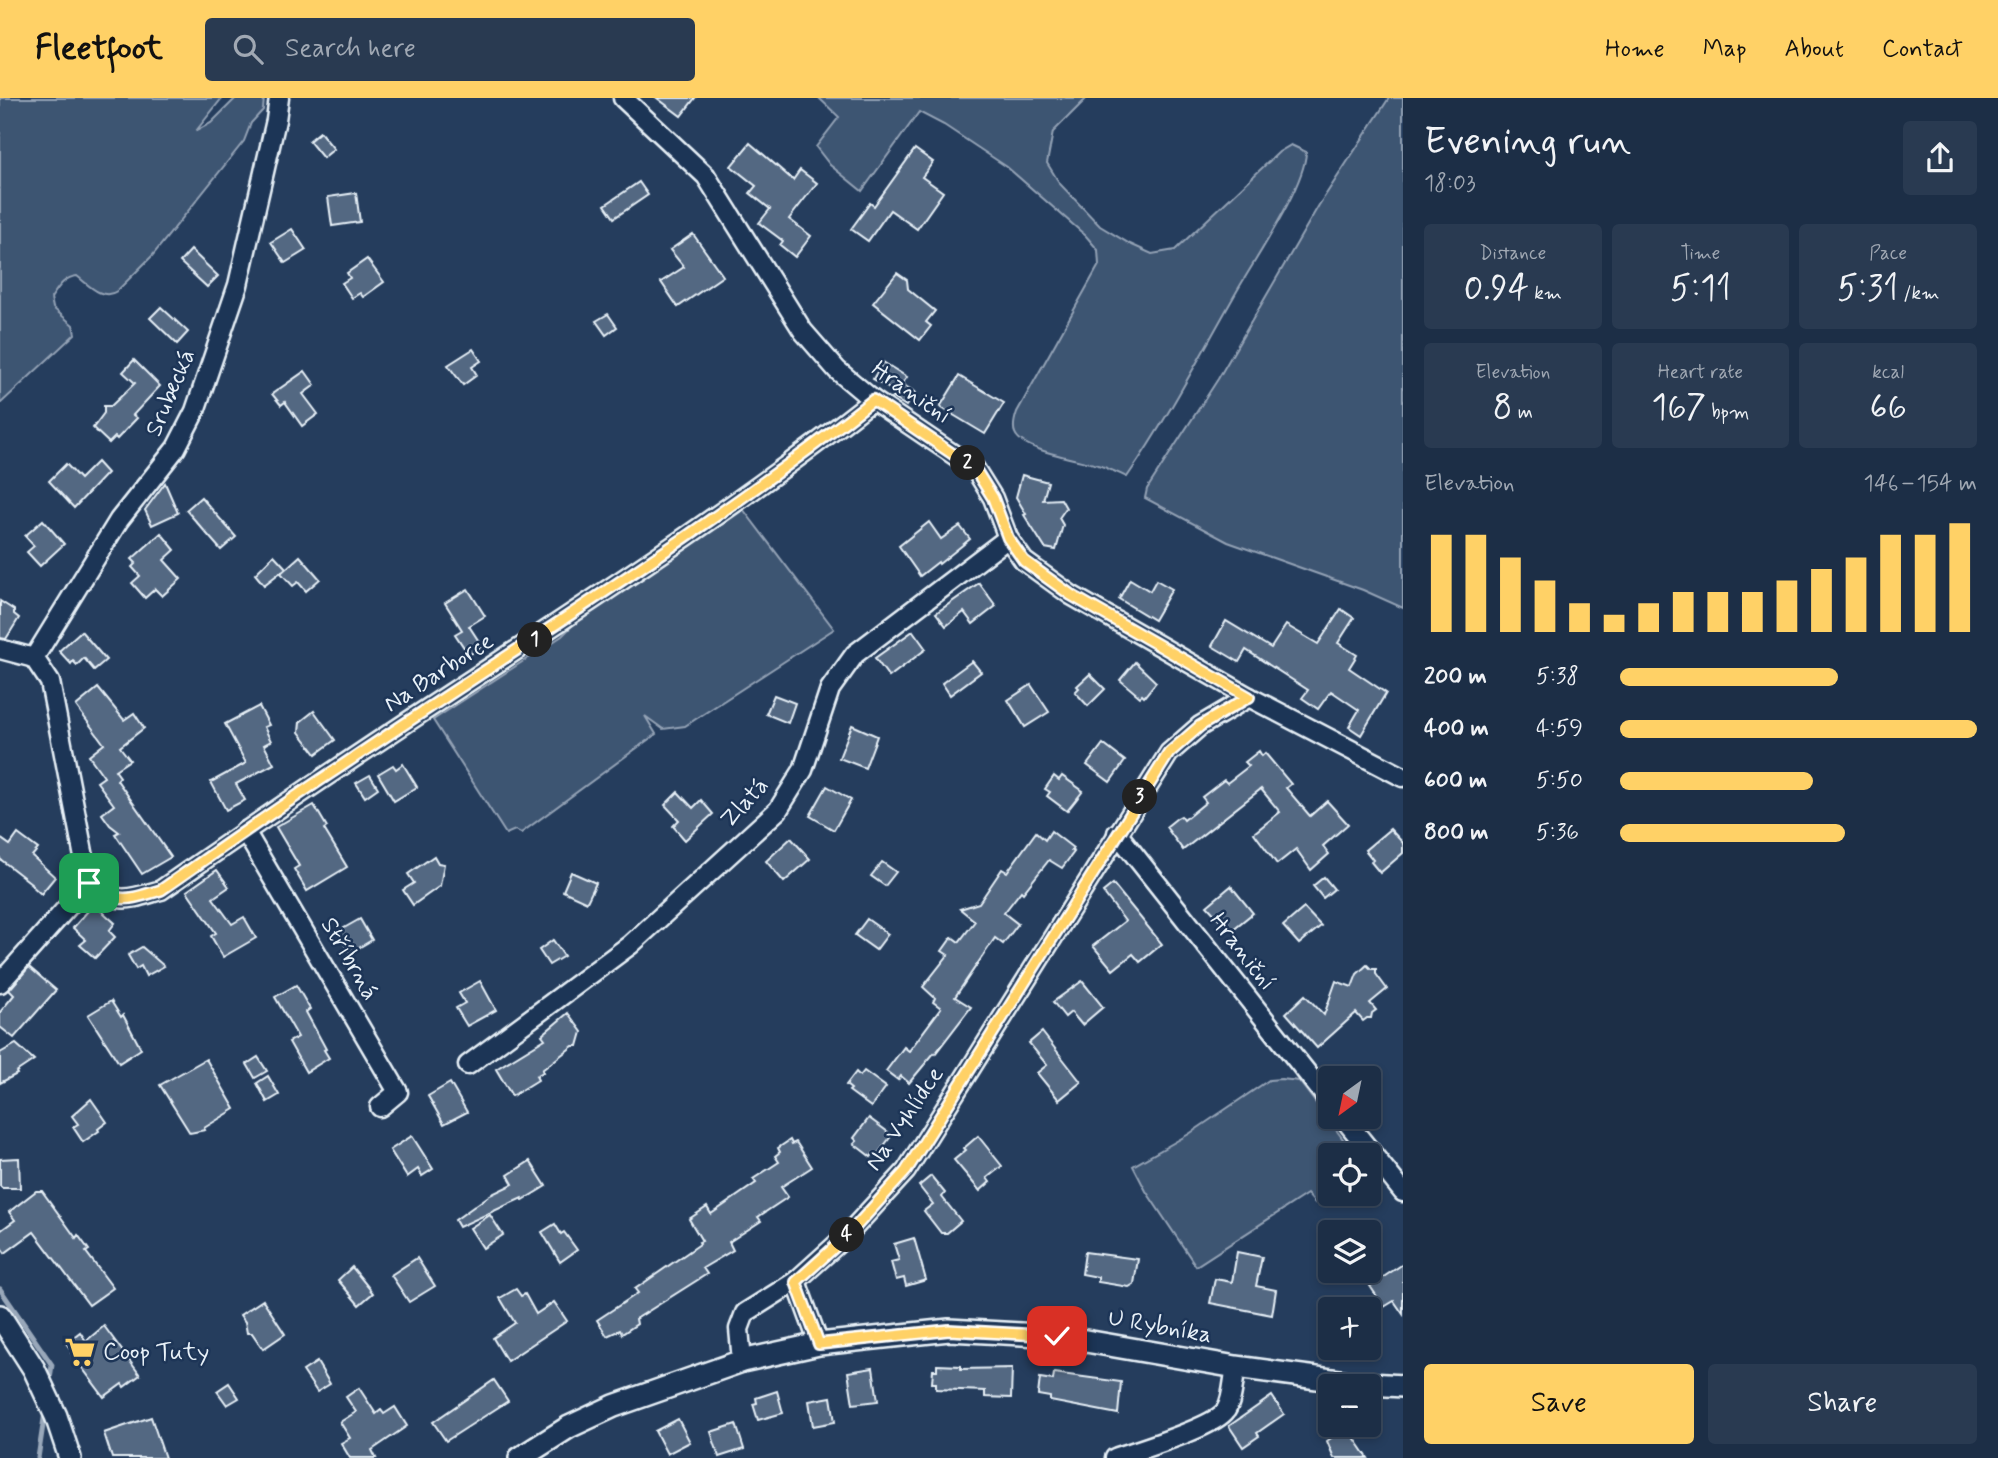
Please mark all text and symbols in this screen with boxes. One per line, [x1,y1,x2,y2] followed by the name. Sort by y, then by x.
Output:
[205,18,695,81] search box
[35,27,163,71] text: Fleetfoot
[229,30,267,68] icon: search
[285,32,416,66] text: Search here
[1605,34,1665,65] text: Home
[1703,34,1747,65] text: Map
[1785,34,1844,65] text: About
[1882,34,1963,65] text: Contact
[1424,118,1631,167] text: Evening run
[1903,121,1977,195] button: share
[1424,169,1476,199] text: 18:03
[1479,241,1546,266] text: Distance
[1681,241,1720,266] text: Time
[1869,241,1907,266] text: Pace
[1464,266,1529,312] text: 0.94
[1670,266,1731,312] text: 5:11
[1837,266,1898,312] text: 5:31
[1529,281,1562,306] text: km
[1898,281,1939,306] text: /km
[139,345,203,441] street label: Srubecká
[865,354,957,432] street label: Hraniční
[1475,360,1550,385] text: Elevation
[1658,360,1743,385] text: Heart rate
[1872,360,1904,385] text: kcal
[1493,385,1513,431] text: 8
[1652,385,1706,431] text: 167
[1870,385,1907,431] text: 66
[1513,400,1533,425] text: m
[1706,400,1749,425] text: bpm
[950,446,986,480] pin: 2
[963,450,972,475] text: 2
[1424,469,1515,499] text: Elevation
[1864,469,1977,499] text: 146–154 m
[518,622,552,658] pin: 1
[378,626,500,720] street label: Na Barborce
[530,627,539,652] text: 1
[1424,662,1487,692] text: 200 m
[1536,662,1579,692] text: 5:38
[1424,714,1489,744] text: 400 m
[1536,714,1583,744] text: 4:59
[1424,766,1487,796] text: 600 m
[1536,766,1583,796] text: 5:50
[714,771,776,835] street label: Zlatá
[1122,780,1158,814] pin: 3
[1135,784,1144,809] text: 3
[1424,818,1488,848] text: 800 m
[1536,818,1579,848] text: 5:36
[59,853,119,913] pin
[70,864,108,902] icon: arrive
[1202,907,1282,997] street label: Hraniční
[313,912,385,1006] street label: Stříbrná
[859,1061,951,1177] street label: Na Vyhlídce
[1318,1066,1381,1129] north arrow
[1318,1066,1381,1437] map controls
[1318,1143,1381,1206] button: locate
[830,1218,864,1252] pin: 4
[1318,1220,1381,1283] button: layers
[841,1222,852,1247] text: 4
[1318,1297,1381,1360] button: +
[1106,1303,1214,1351] street label: U Rybníka
[1027,1306,1087,1366] pin
[1038,1317,1076,1355] icon: check
[63,1335,97,1369] supermarket icon: Coop Tuty
[103,1337,209,1368] place label: Coop Tuty
[1424,1364,1694,1444] button: Save
[1708,1364,1977,1444] button: Share
[1318,1374,1381,1437] button: −

